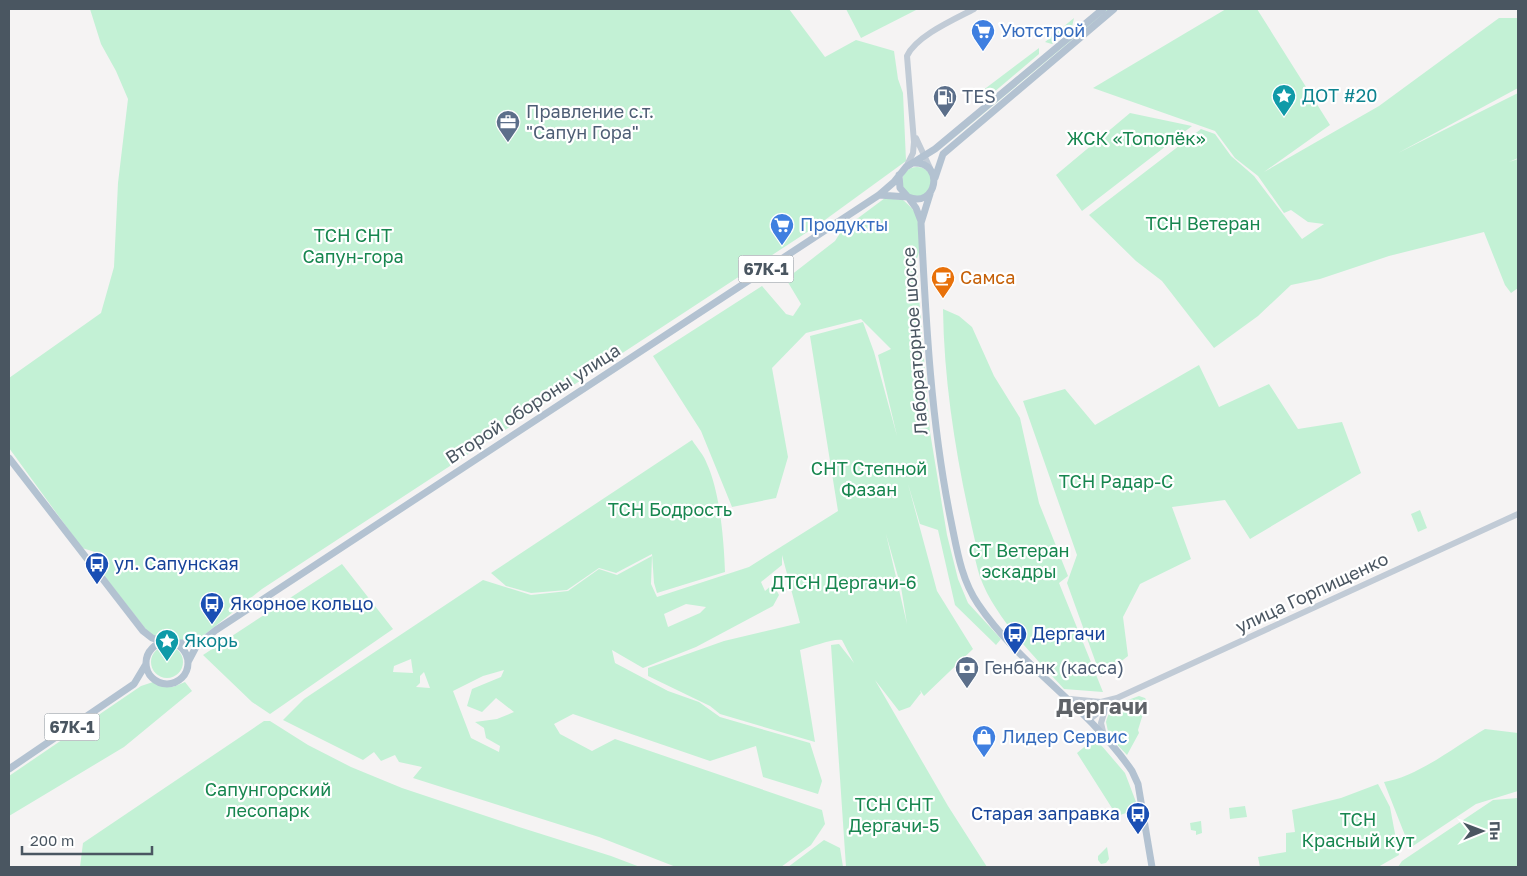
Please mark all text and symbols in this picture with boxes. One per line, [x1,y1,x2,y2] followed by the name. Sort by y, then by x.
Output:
[970,18,996,52] supermarket icon: Уютстрой
[1000,19,1085,41] place label: Уютстрой
[1271,83,1297,117] place icon: ДОТ #20
[932,84,958,118] fuel station icon: TES
[1302,84,1377,106] place label: ДОТ #20
[962,85,996,107] place label: TES
[526,100,654,143] place label: Правление с.т. "Сапун Гора"
[495,109,521,143] office icon: Правление с.т. "Сапун Гора"
[1066,127,1206,149] park label: ЖСК «Тополёк»
[769,212,795,246] supermarket icon: Продукты
[1146,212,1260,234] park label: ТСН Ветеран
[800,213,888,235] place label: Продукты
[302,224,404,267] park label: ТСН СНТ Сапун-гора
[896,246,932,436] street label: Лабораторное шоссе
[738,255,794,282] road number: 67К-1
[930,265,956,299] cafe icon: Самса
[960,266,1015,288] place label: Самса
[441,338,624,468] street label: Второй обороны улица
[811,457,927,500] park label: СНТ Степной Фазан
[1059,470,1173,492] park label: ТСН Радар-С
[608,498,732,520] park label: ТСН Бодрость
[968,539,1070,582] park label: СТ Ветеран эскадры
[1232,547,1392,637] street label: улица Горпищенко
[84,551,110,585] bus stop icon: ул. Сапунская
[114,552,239,574] place label: ул. Сапунская
[771,571,917,593] park label: ДТСН Дергачи-6
[199,591,225,625] bus stop icon: Якорное кольцо
[230,592,373,614] place label: Якорное кольцо
[1002,621,1028,655] bus stop icon: Дергачи
[1032,622,1106,644] place label: Дергачи
[154,628,180,662] place icon: Якорь
[184,629,238,651] place label: Якорь
[954,655,980,689] bank icon: Генбанк (касса)
[984,656,1124,678] place label: Генбанк (касса)
[1056,692,1148,719] district label: Дергачи
[44,714,100,740] road number: 67К-1
[971,724,997,758] shop icon: Лидер Сервис
[1002,725,1128,747] place label: Лидер Сервис
[205,778,331,821] park label: Сапунгорский лесопарк
[849,793,939,836] park label: ТСН СНТ Дергачи-5
[1125,801,1151,835] bus stop icon: Старая заправка
[971,802,1120,824] place label: Старая заправка
[1457,806,1507,856] north arrow
[1301,808,1415,851] park label: ТСН Красный кут
[1487,821,1504,840] text: Пн
[22,824,152,856] scale bar
[30,831,74,849] text: 200 m

